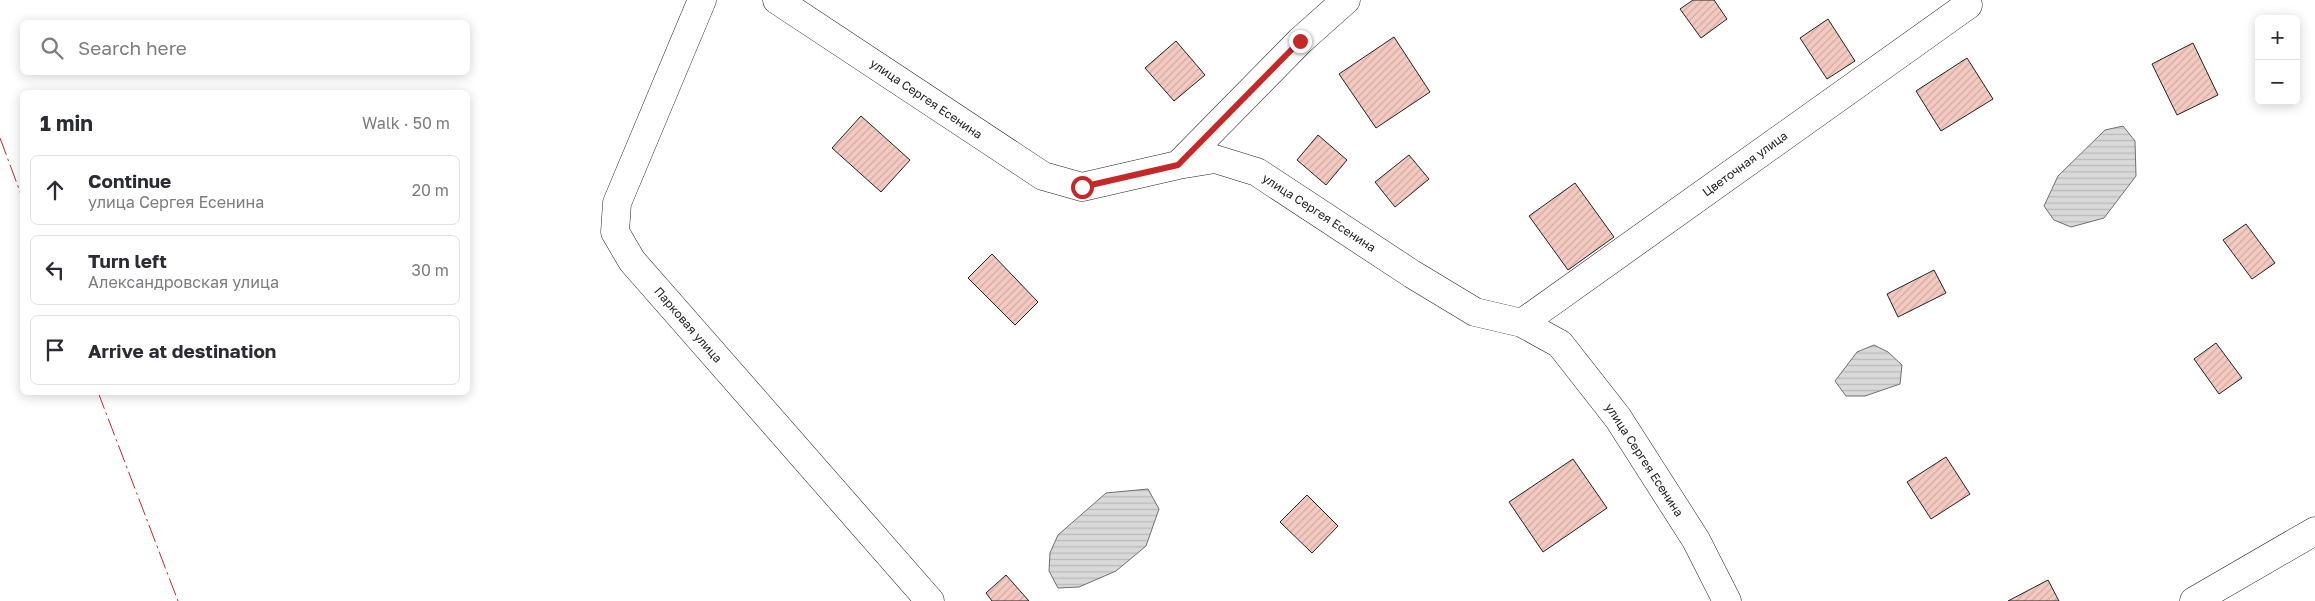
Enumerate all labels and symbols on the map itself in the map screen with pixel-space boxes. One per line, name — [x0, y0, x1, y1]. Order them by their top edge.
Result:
route end — [1289, 30, 1312, 53]
street label: улица Сергея Есенина — [867, 55, 985, 142]
street label: Цветочная улица — [1699, 128, 1790, 200]
street label: улица Сергея Есенина — [1260, 170, 1379, 255]
route start — [1071, 176, 1094, 199]
street label: Парковая улица — [651, 284, 725, 366]
street label: улица Сергея Есенина — [1602, 400, 1687, 519]

